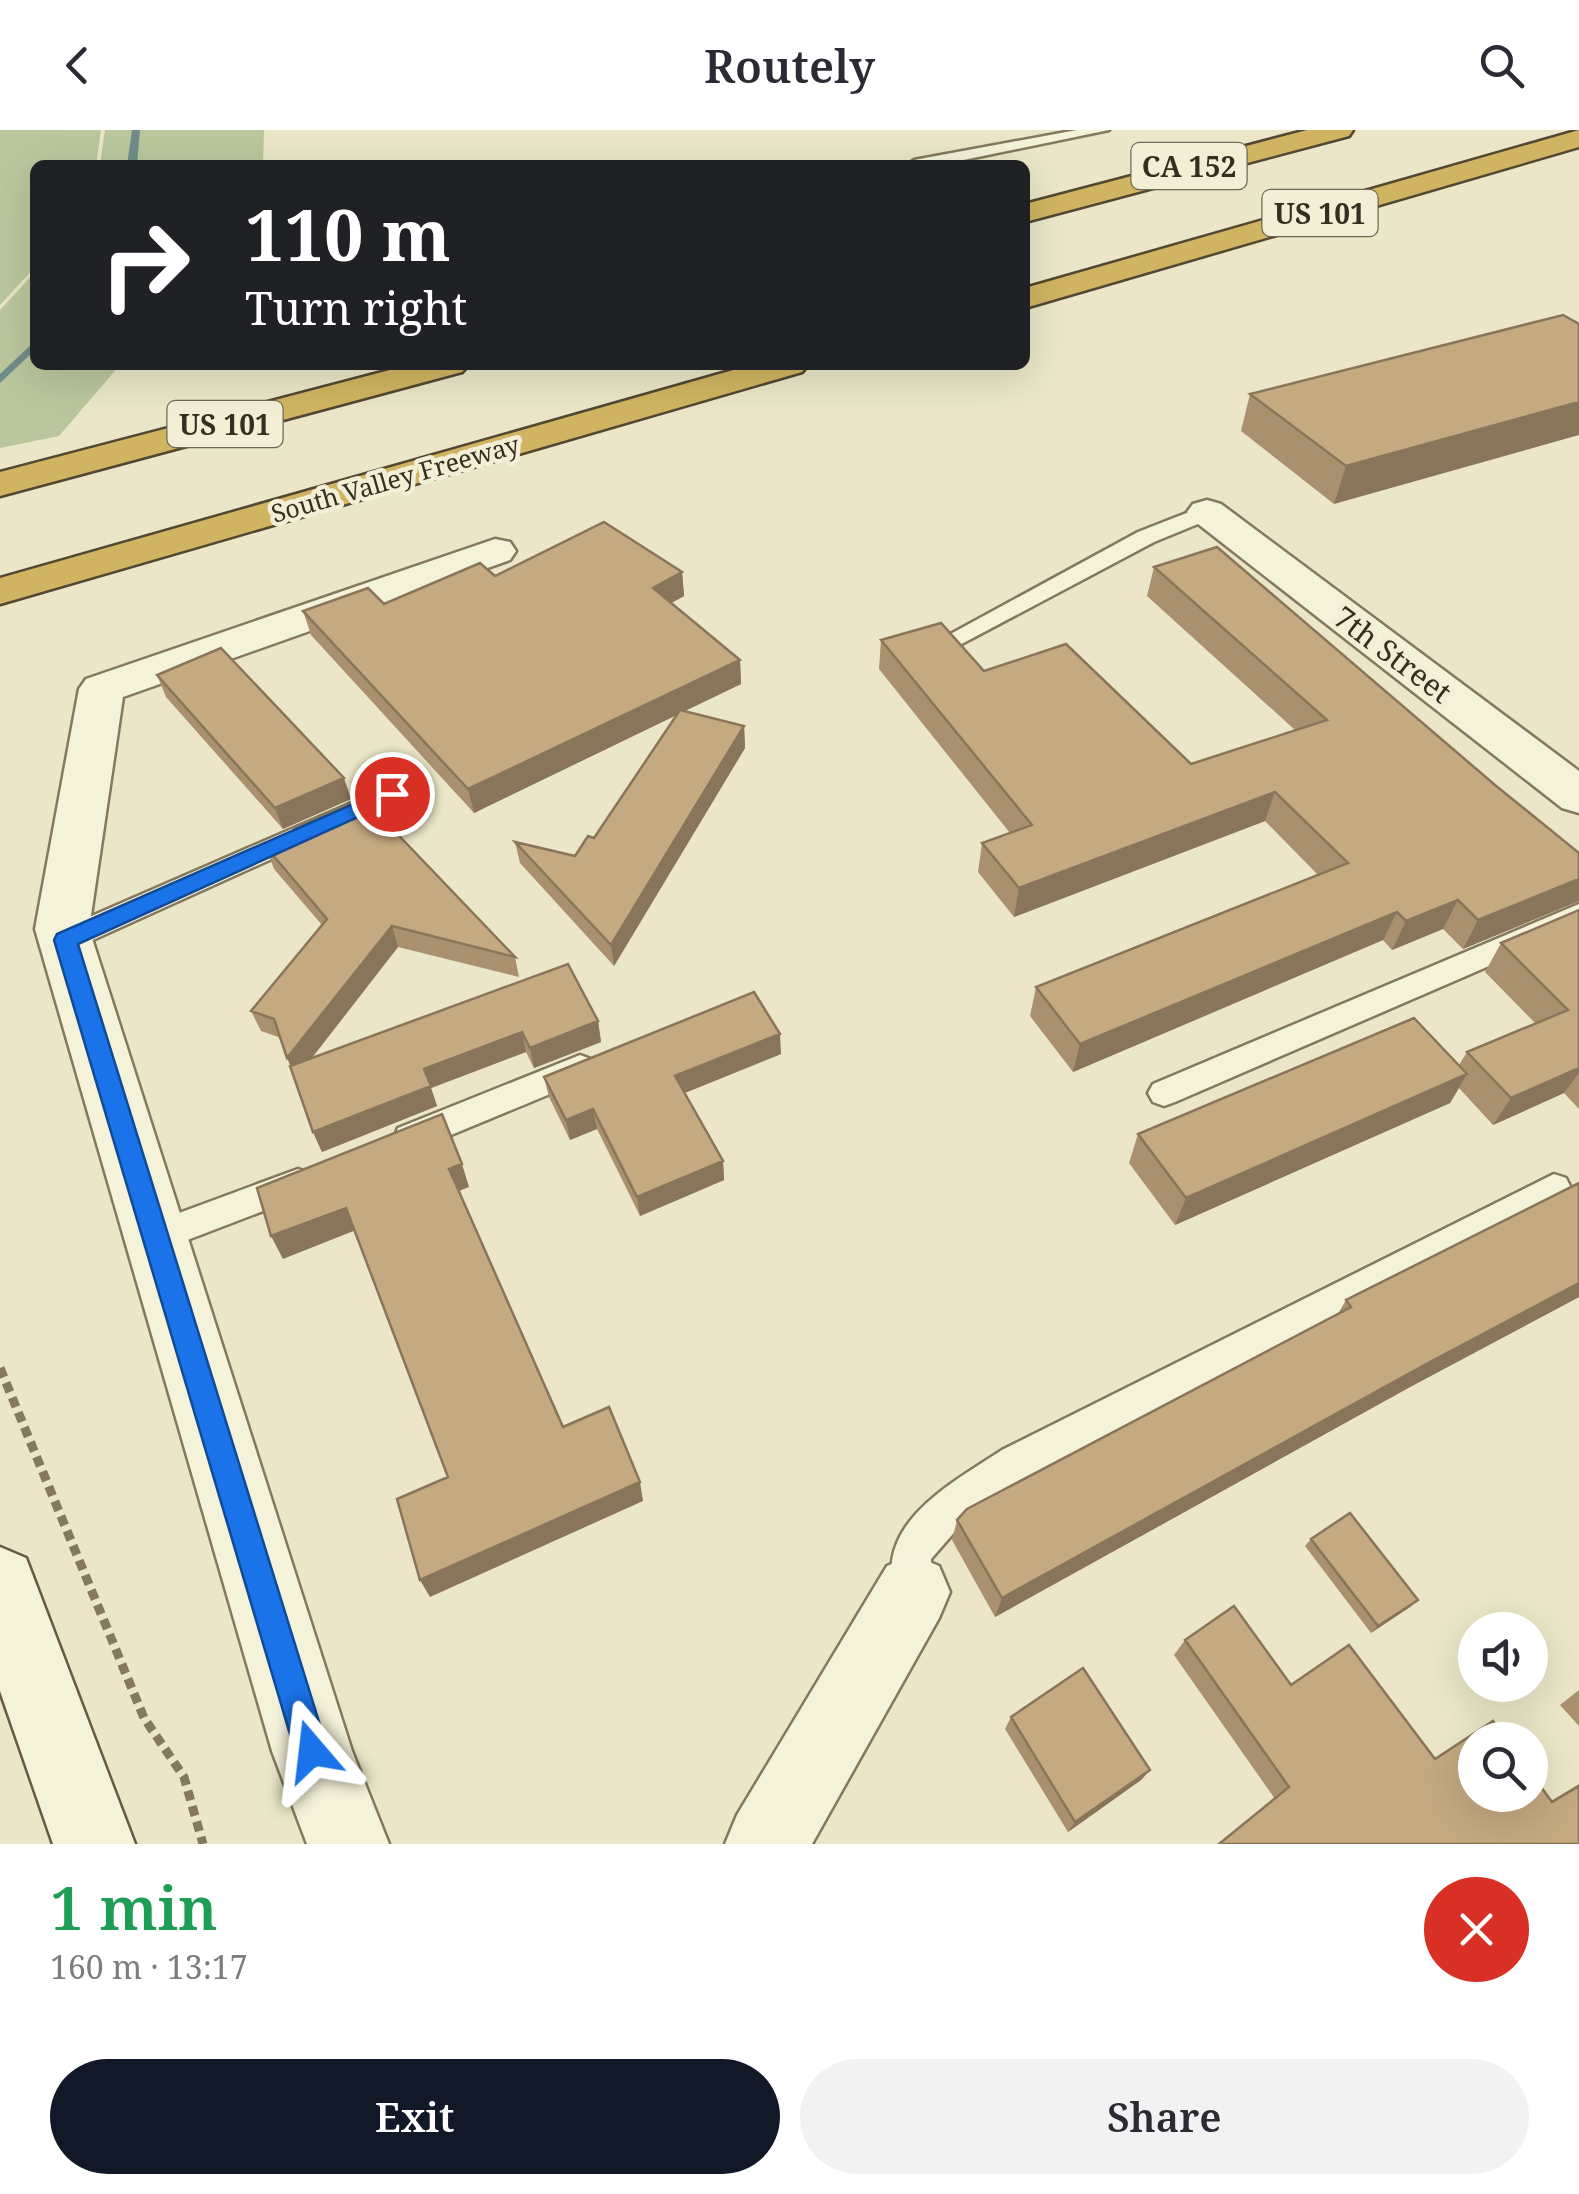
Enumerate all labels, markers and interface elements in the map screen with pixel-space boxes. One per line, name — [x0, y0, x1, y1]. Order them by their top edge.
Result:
text: Routely — [704, 35, 875, 96]
icon: back — [50, 38, 105, 93]
icon: search — [1474, 38, 1529, 93]
road number: CA 152 — [1132, 143, 1246, 189]
text: 110 m — [245, 186, 451, 282]
road number: US 101 — [1262, 190, 1378, 236]
icon: right — [80, 200, 210, 330]
text: Turn right — [245, 277, 467, 338]
road number: US 101 — [168, 401, 282, 447]
street label: South Valley Freeway — [267, 426, 524, 530]
street label: 7th Street — [1326, 596, 1460, 712]
pin — [350, 752, 435, 837]
icon: arrive — [365, 767, 420, 822]
map controls — [1458, 1612, 1548, 1812]
button: sound — [1458, 1612, 1548, 1702]
position arrow — [260, 1699, 364, 1803]
button: search — [1458, 1722, 1548, 1812]
text: 1 min — [50, 1866, 218, 1948]
button: close — [1424, 1877, 1529, 1982]
text: 160 m · 13:17 — [50, 1945, 248, 1988]
button: Exit — [50, 2059, 780, 2174]
button: Share — [800, 2059, 1529, 2174]

